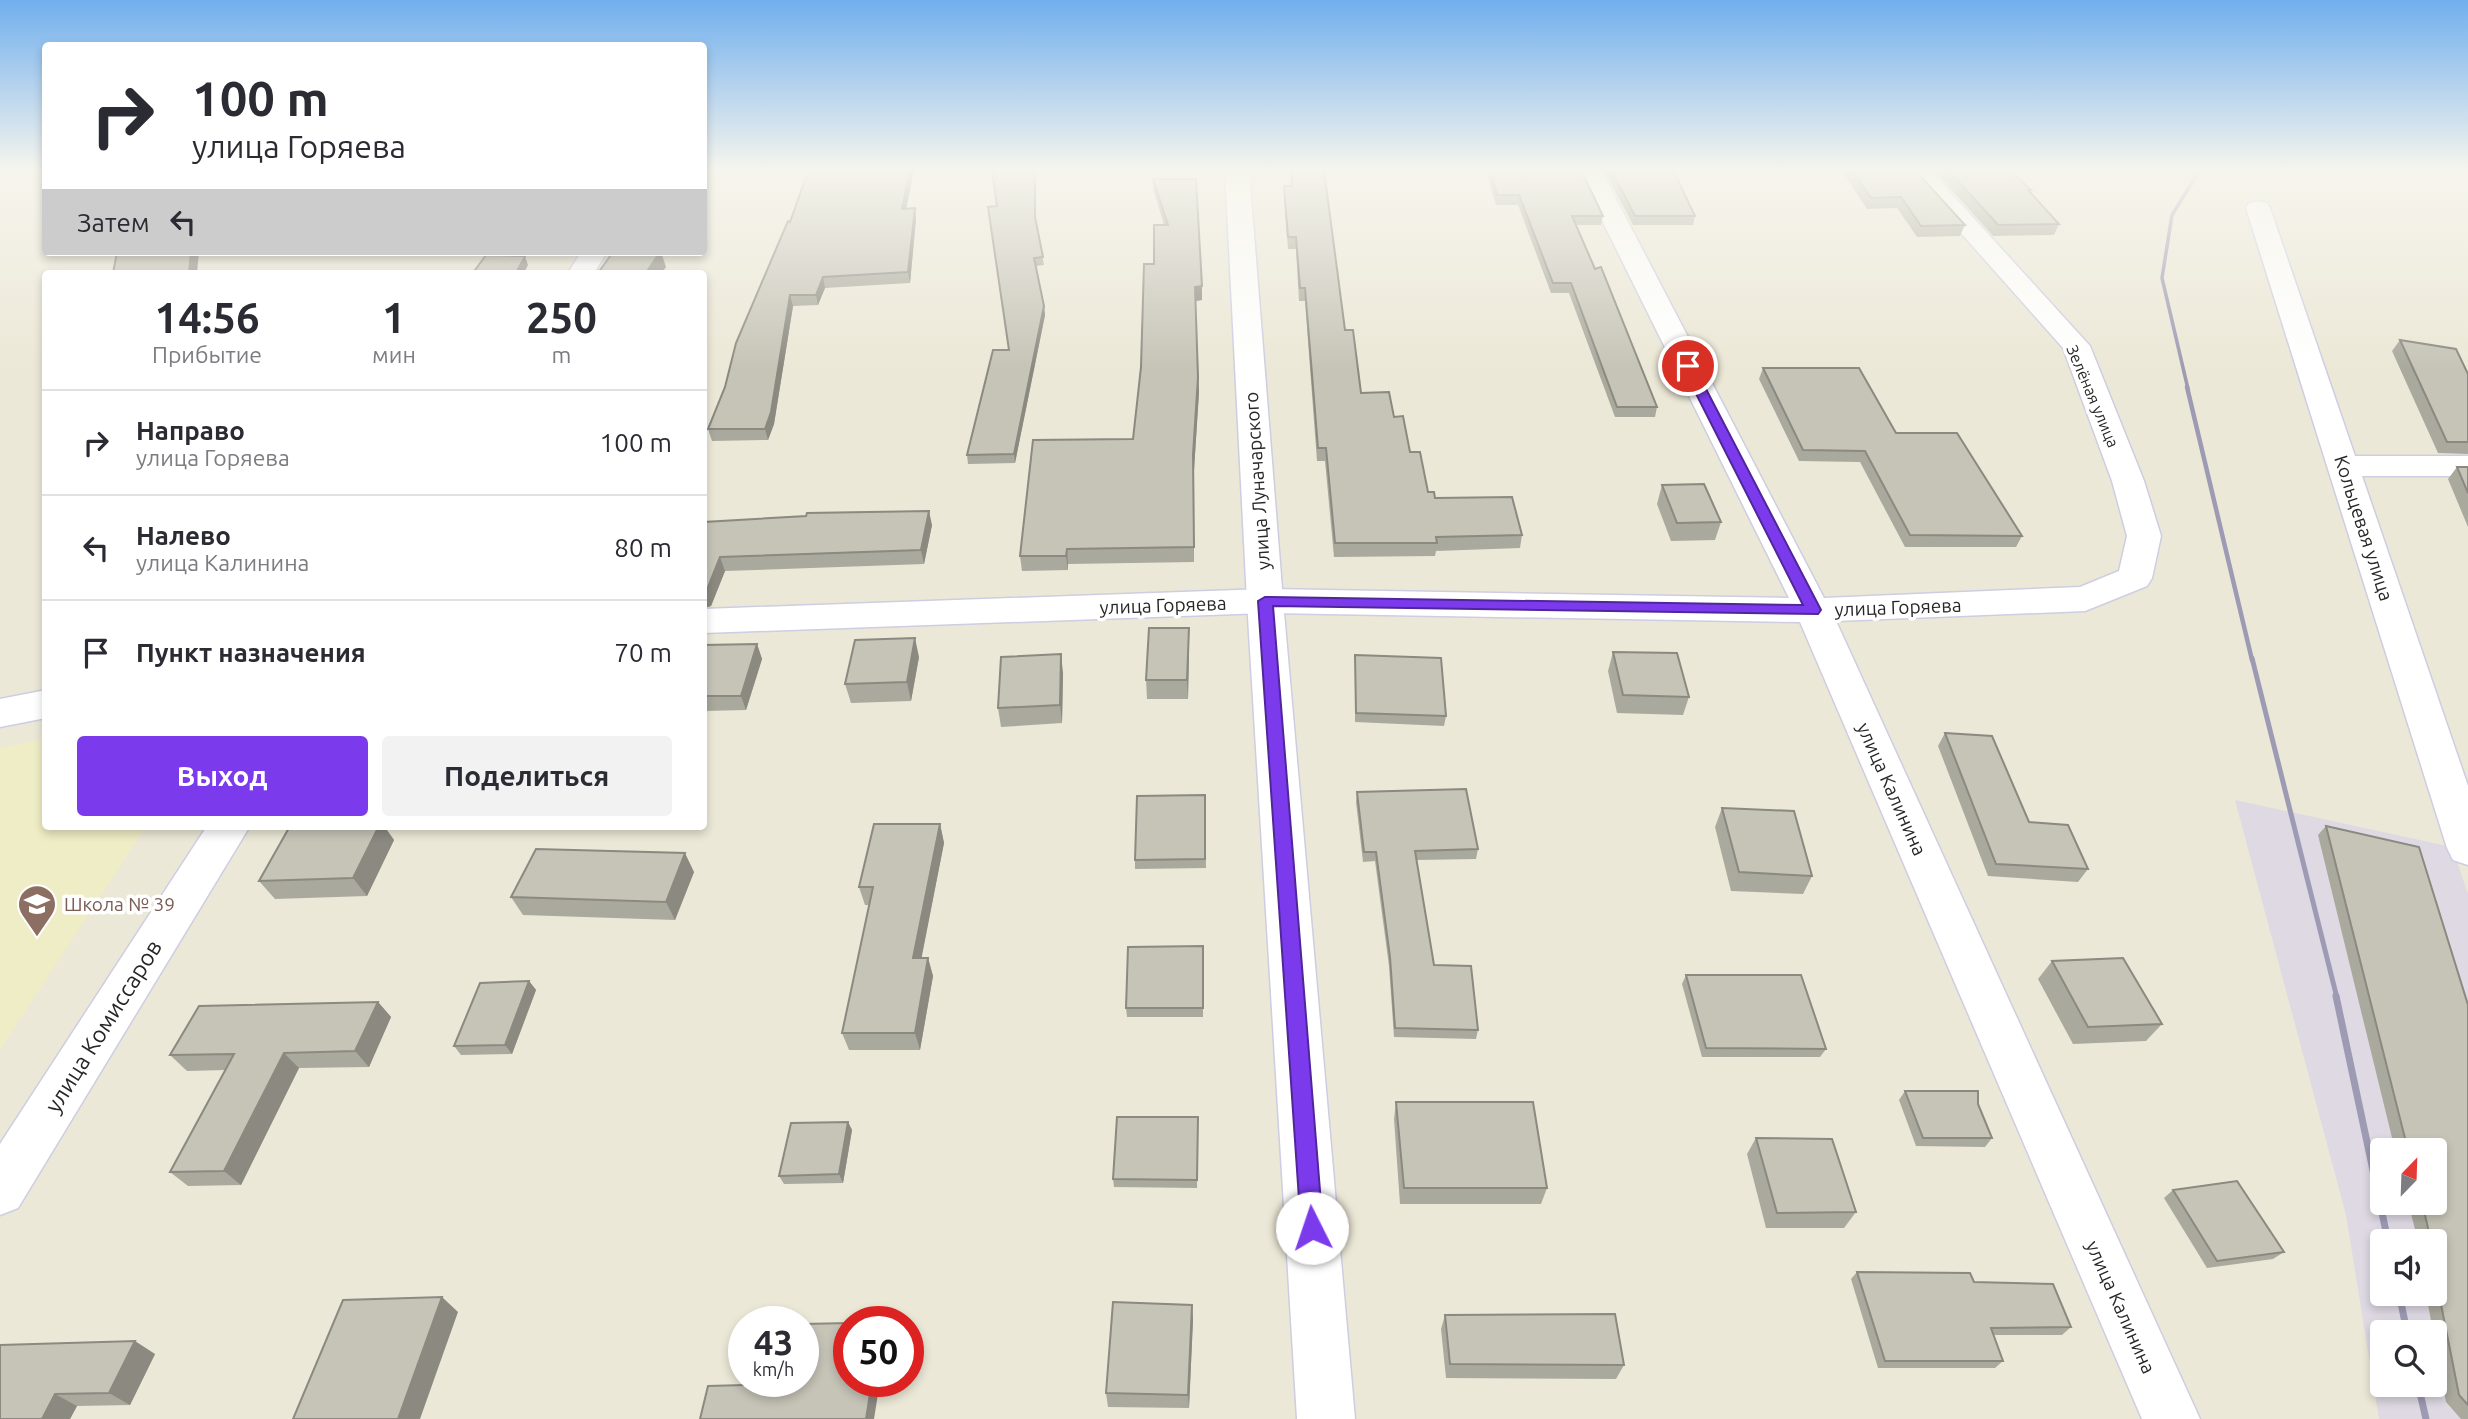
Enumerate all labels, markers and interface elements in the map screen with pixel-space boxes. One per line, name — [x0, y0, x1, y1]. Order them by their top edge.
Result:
icon: right — [77, 70, 168, 161]
text: 100 m — [192, 70, 329, 125]
text: улица Горяева — [192, 128, 406, 164]
icon: left — [164, 203, 202, 241]
text: Затем — [77, 208, 150, 237]
text: 14:56 — [154, 294, 260, 341]
text: 1 — [382, 294, 406, 341]
text: 250 — [526, 294, 597, 341]
pin — [1658, 336, 1718, 396]
text: Прибытие — [152, 342, 262, 367]
text: мин — [372, 342, 416, 367]
text: m — [551, 342, 571, 367]
street label: Зелёная улица — [2063, 342, 2123, 450]
icon: arrive — [1669, 347, 1707, 385]
street label: улица Луначарского — [1240, 391, 1274, 571]
text: Направо — [136, 416, 245, 445]
icon: right — [77, 424, 115, 462]
text: 100 m — [600, 428, 672, 457]
text: улица Горяева — [136, 445, 290, 470]
street label: Кольцевая улица — [2330, 452, 2398, 604]
text: Налево — [136, 521, 231, 550]
icon: left — [77, 529, 115, 567]
text: 80 m — [614, 533, 672, 562]
text: улица Калинина — [136, 550, 309, 575]
street label: улица Горяева — [1099, 592, 1227, 618]
street label: улица Горяева — [1834, 594, 1962, 620]
icon: arrive — [77, 634, 115, 672]
text: Пункт назначения — [136, 638, 366, 667]
text: 70 m — [614, 638, 672, 667]
street label: улица Калинина — [1853, 719, 1931, 859]
button: Выход — [77, 736, 368, 816]
button: Поделиться — [382, 736, 672, 816]
school or university icon: Школа № 39 — [16, 883, 58, 938]
place label: Школа № 39 — [64, 893, 175, 915]
street label: улица Комиссаров — [40, 935, 166, 1117]
north arrow — [2370, 1138, 2446, 1214]
map controls — [2370, 1138, 2447, 1397]
position arrow — [1275, 1191, 1349, 1265]
button: sound — [2370, 1229, 2447, 1306]
street label: улица Калинина — [2082, 1237, 2160, 1377]
speed limit sign: 50 — [833, 1306, 924, 1397]
button: search — [2370, 1320, 2447, 1397]
text: 43 — [754, 1322, 793, 1362]
text: km/h — [753, 1359, 794, 1379]

